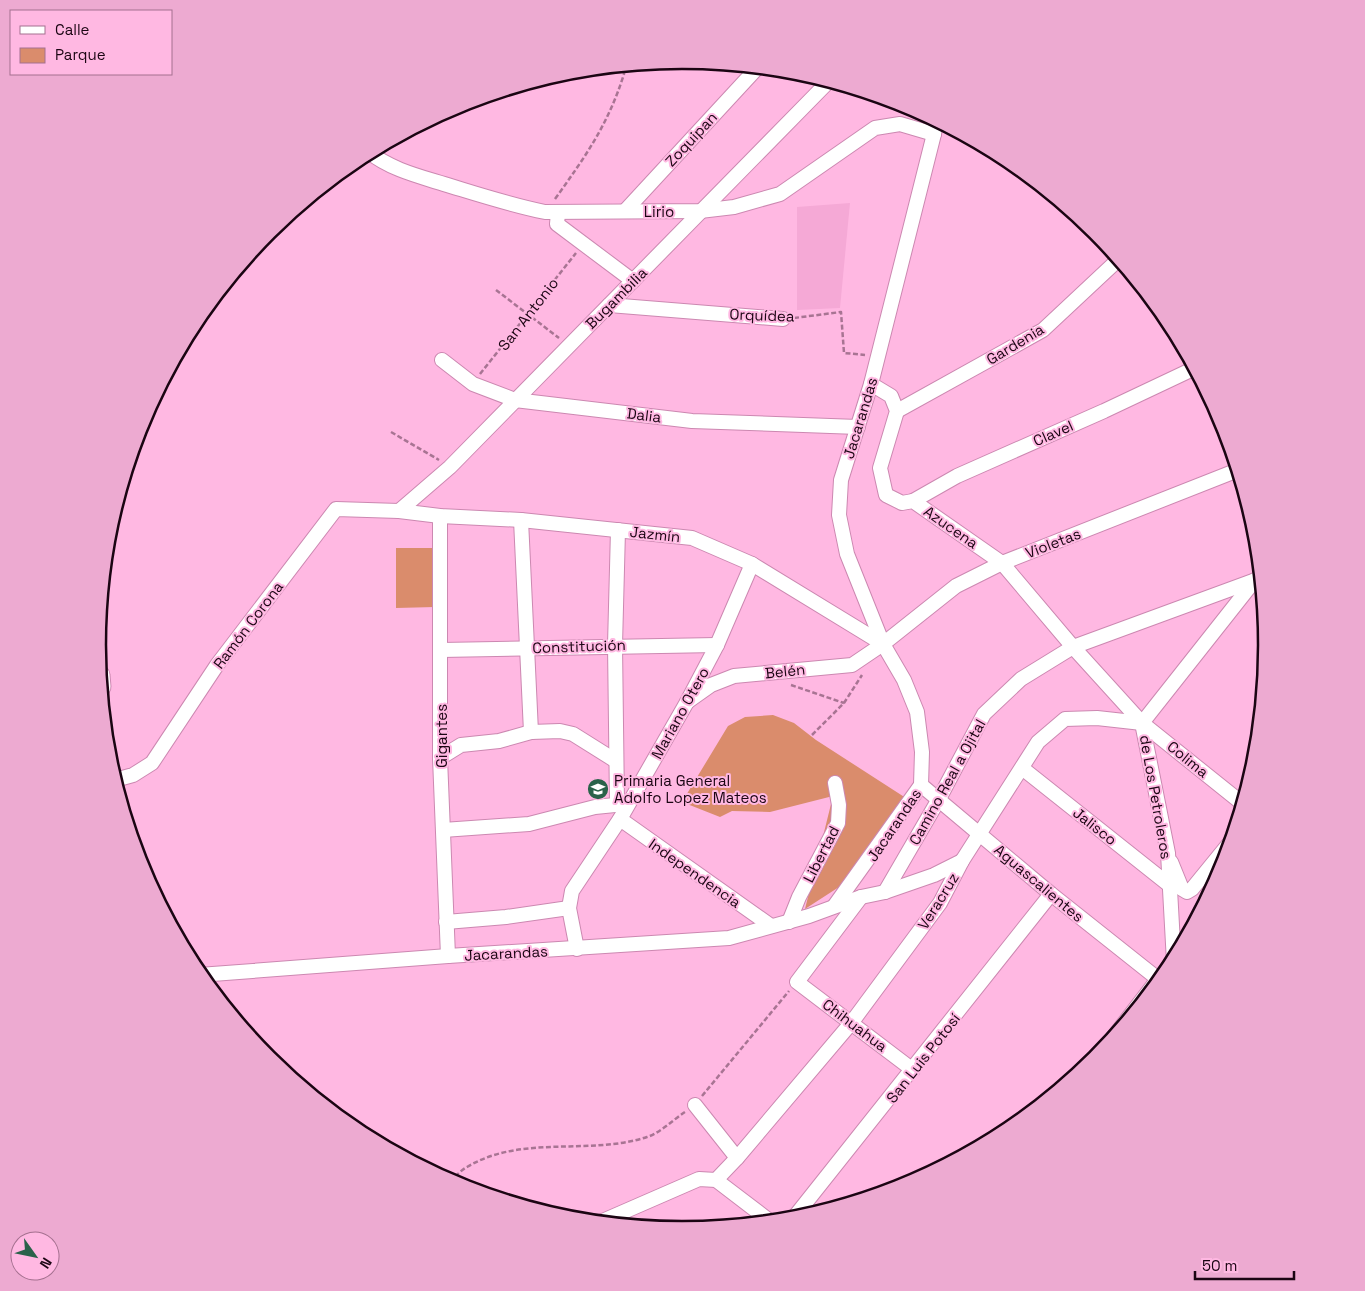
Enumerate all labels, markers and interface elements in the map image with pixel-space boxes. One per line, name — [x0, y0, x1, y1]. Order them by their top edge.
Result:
legend — [10, 10, 172, 75]
text: Calle — [55, 20, 90, 39]
text: Parque — [55, 45, 106, 64]
street label: Zoquipan — [661, 108, 721, 170]
street label: Lirio — [644, 202, 674, 221]
street label: Bugambilia — [581, 263, 651, 333]
street label: San Antonio — [494, 274, 562, 354]
street label: Orquídea — [729, 304, 795, 326]
street label: Gardenia — [983, 319, 1048, 369]
street label: Jacarandas — [839, 375, 881, 461]
street label: Dalia — [626, 403, 663, 427]
street label: Clavel — [1030, 416, 1076, 450]
street label: Azucena — [920, 501, 982, 553]
street label: Jazmín — [629, 522, 681, 546]
street label: Violetas — [1023, 524, 1083, 562]
street label: Ramón Corona — [209, 577, 287, 673]
street label: Constitución — [532, 635, 626, 657]
street label: Belén — [764, 659, 806, 683]
street label: Mariano Otero — [647, 664, 713, 762]
street label: Gigantes — [432, 704, 451, 768]
street label: Camino Real a Ojital — [905, 716, 989, 848]
street label: de Los Petroleros — [1136, 734, 1176, 861]
street label: Colima — [1163, 737, 1213, 782]
place label: Primaria General Adolfo Lopez Mateos — [614, 771, 767, 807]
school or university icon: Primaria General Adolfo Lopez Mateos — [586, 777, 610, 801]
street label: Jacarandas — [863, 785, 925, 865]
street label: Jalisco — [1069, 803, 1121, 849]
street label: Libertad — [799, 823, 843, 885]
street label: Independencia — [645, 834, 745, 912]
street label: Aguascalientes — [990, 840, 1088, 926]
street label: Veracruz — [913, 869, 963, 933]
street label: Jacarandas — [464, 941, 548, 965]
street label: Chihuahua — [819, 994, 891, 1056]
street label: San Luis Potosí — [882, 1009, 964, 1107]
north arrow — [10, 1231, 60, 1281]
scale bar — [1195, 1248, 1294, 1280]
text: N — [36, 1254, 56, 1272]
text: 50 m — [1202, 1256, 1237, 1275]

